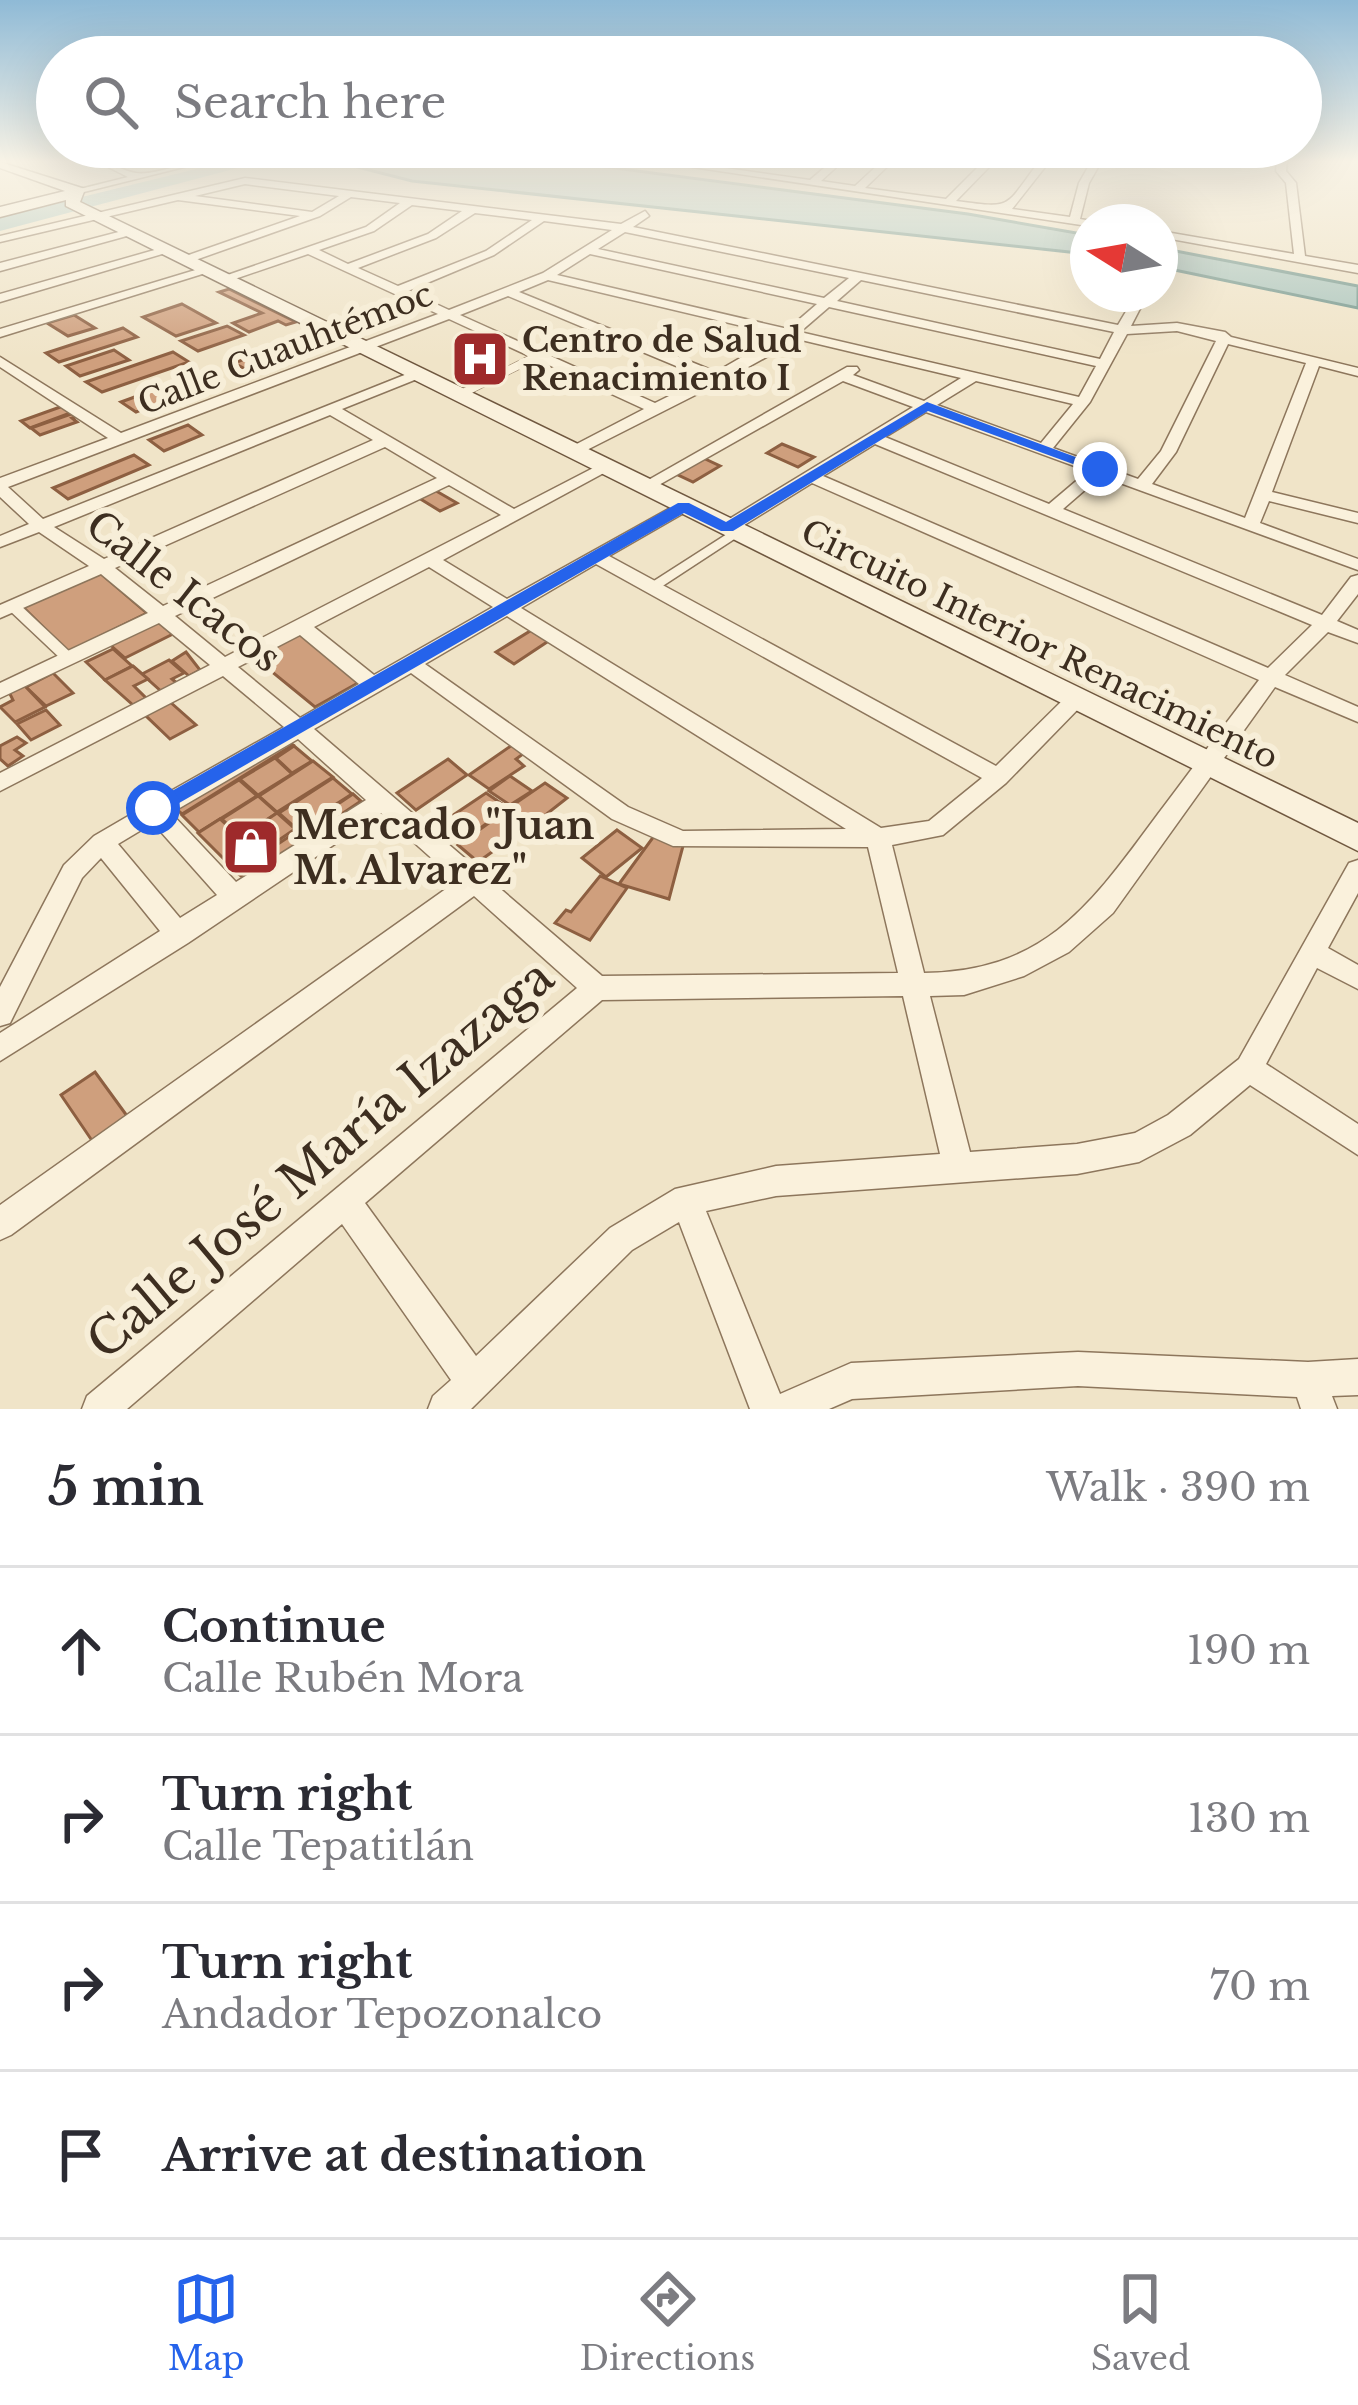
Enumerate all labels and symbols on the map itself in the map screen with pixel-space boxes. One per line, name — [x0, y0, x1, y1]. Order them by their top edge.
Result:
north arrow — [1070, 204, 1178, 312]
street label: Calle Cuauhtémoc — [132, 273, 438, 424]
place label: Centro de Salud Renacimiento I — [522, 320, 802, 399]
hospital icon: Centro de Salud Renacimiento I — [449, 328, 511, 390]
route end — [1073, 442, 1127, 496]
street label: Calle Icacos — [77, 500, 291, 683]
street label: Circuito Interior Renacimiento — [795, 511, 1285, 778]
route start — [126, 781, 180, 835]
place label: Mercado "Juan M. Alvarez" — [293, 801, 594, 895]
shop icon: Mercado "Juan M. Alvarez" — [220, 816, 282, 878]
street label: Calle José María Izazaga — [75, 946, 565, 1371]

